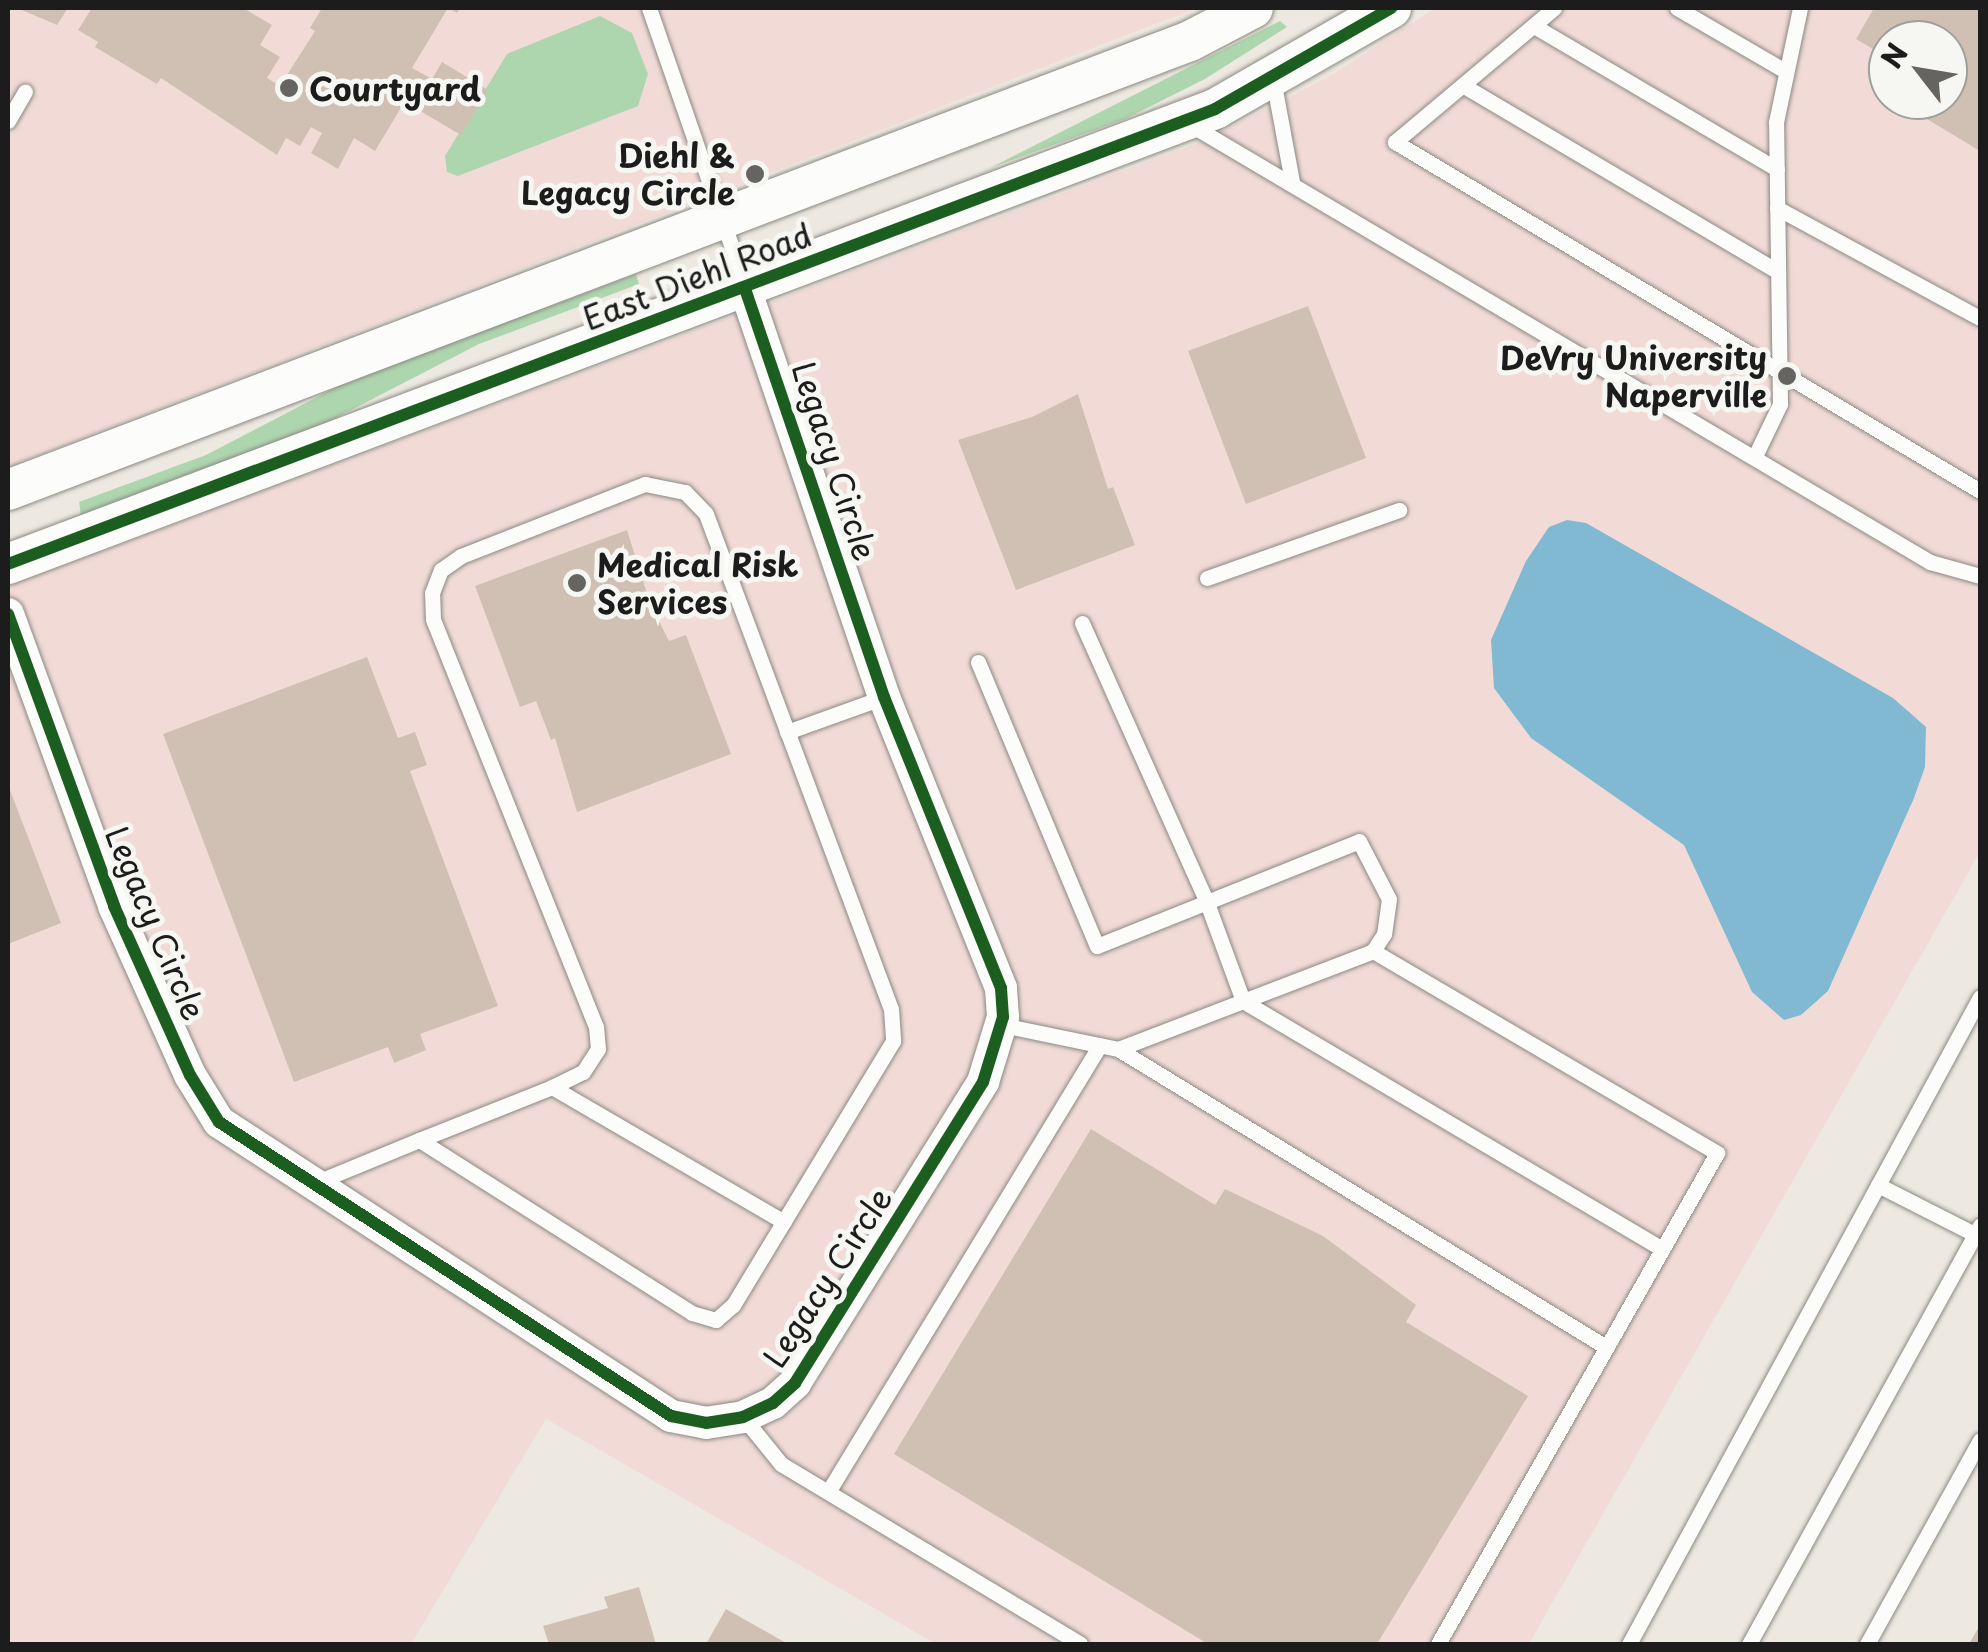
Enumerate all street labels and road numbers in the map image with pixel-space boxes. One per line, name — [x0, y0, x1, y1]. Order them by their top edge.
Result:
street label: East Diehl Road — [577, 215, 817, 337]
street label: Legacy Circle — [785, 356, 885, 566]
street label: Legacy Circle — [98, 820, 214, 1026]
street label: Legacy Circle — [754, 1179, 900, 1375]

